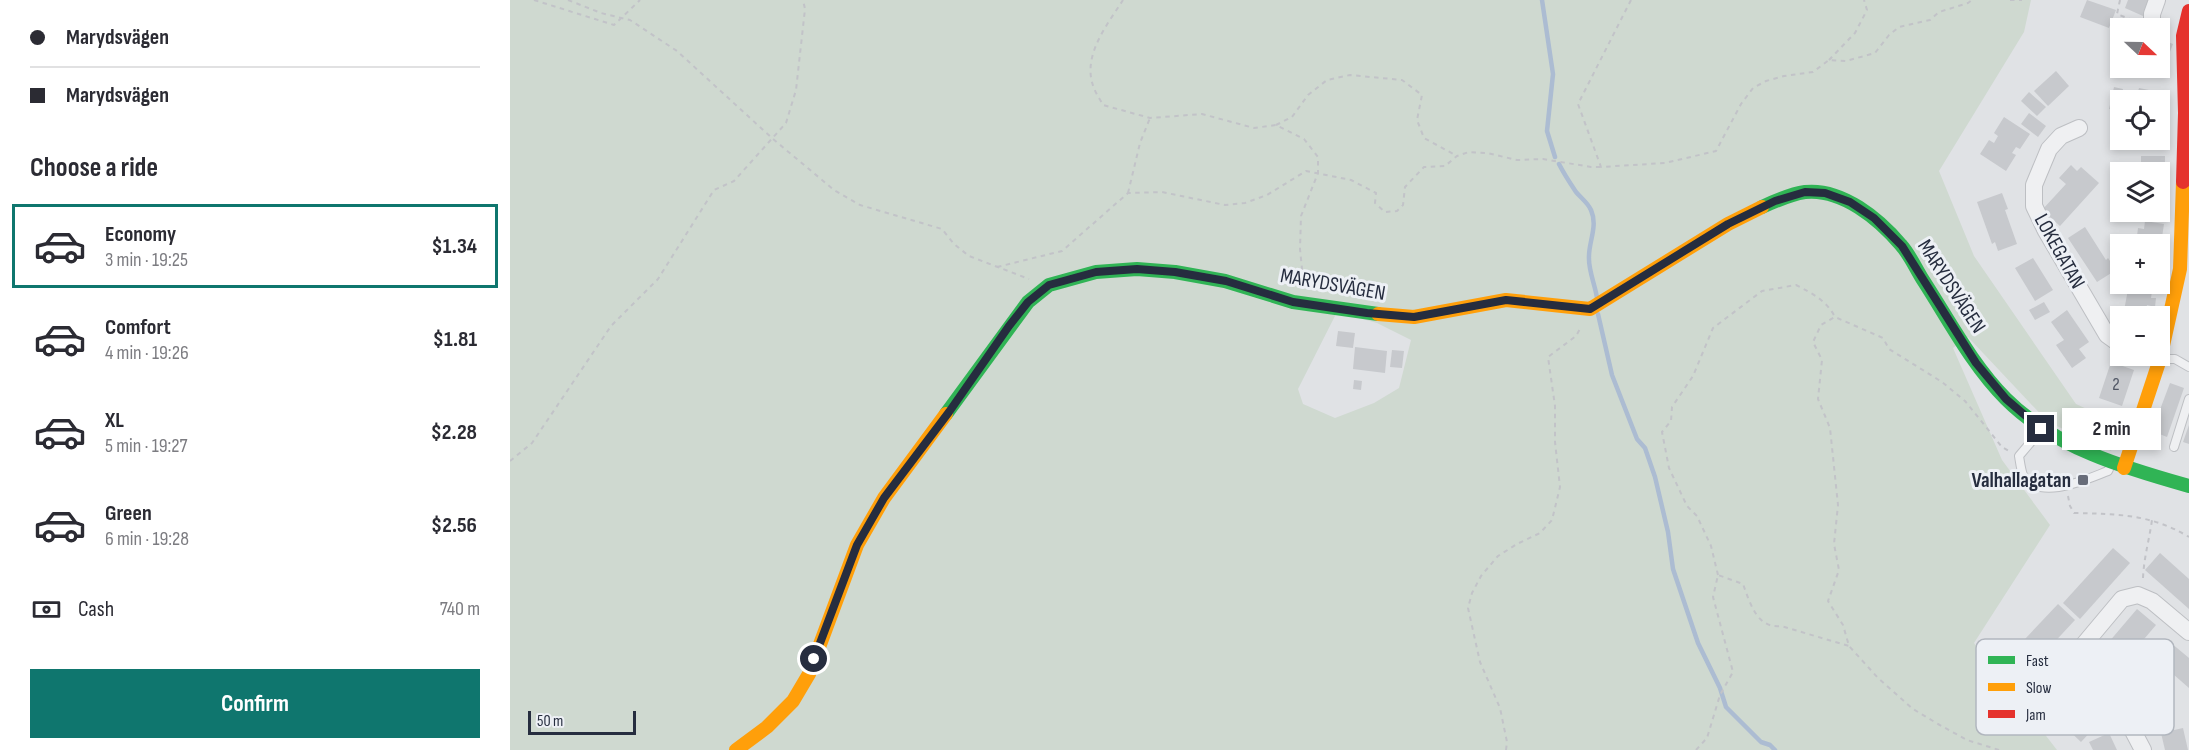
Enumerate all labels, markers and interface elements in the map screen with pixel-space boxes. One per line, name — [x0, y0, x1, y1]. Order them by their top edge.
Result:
north arrow — [2110, 18, 2170, 78]
map controls — [2110, 18, 2170, 366]
text: Marydsvägen — [66, 24, 169, 51]
text: Marydsvägen — [66, 82, 169, 109]
button: locate — [2110, 90, 2170, 150]
text: Choose a ride — [30, 152, 158, 184]
button: layers — [2110, 162, 2170, 222]
street label: LOKEGATAN — [2029, 210, 2090, 293]
icon: car — [33, 219, 87, 273]
text: Economy — [105, 221, 176, 248]
text: $1.34 — [431, 233, 477, 260]
button: + — [2110, 234, 2170, 294]
street label: MARYDSVÄGEN — [1912, 235, 1991, 338]
text: 3 min · 19:25 — [105, 248, 188, 272]
street label: MARYDSVÄGEN — [1278, 263, 1387, 306]
button: − — [2110, 306, 2170, 366]
icon: car — [33, 312, 87, 366]
text: Comfort — [105, 314, 171, 341]
text: $1.81 — [433, 326, 477, 353]
text: 4 min · 19:26 — [105, 341, 189, 365]
house number: 2 — [2112, 374, 2120, 395]
icon: car — [33, 405, 87, 459]
text: XL — [105, 407, 124, 434]
callout: 2 min — [2062, 408, 2161, 450]
route end — [2027, 415, 2054, 442]
text: 2 min — [2092, 417, 2131, 441]
text: $2.28 — [431, 419, 477, 446]
text: 5 min · 19:27 — [105, 434, 188, 458]
place label: Valhallagatan — [1972, 468, 2071, 493]
marker: Valhallagatan — [2076, 473, 2090, 487]
icon: car — [33, 498, 87, 552]
text: Green — [105, 500, 152, 527]
text: $2.56 — [431, 512, 477, 539]
text: 6 min · 19:28 — [105, 527, 189, 551]
icon: cash — [30, 593, 63, 626]
text: Cash — [78, 596, 114, 623]
text: 740 m — [440, 597, 480, 621]
legend — [1976, 639, 2174, 735]
route start — [800, 645, 827, 672]
text: Fast — [2026, 652, 2049, 671]
button: Confirm — [30, 669, 480, 738]
text: Slow — [2026, 679, 2051, 698]
text: Jam — [2025, 706, 2046, 725]
scale bar — [528, 708, 636, 736]
text: 50 m — [537, 712, 563, 731]

